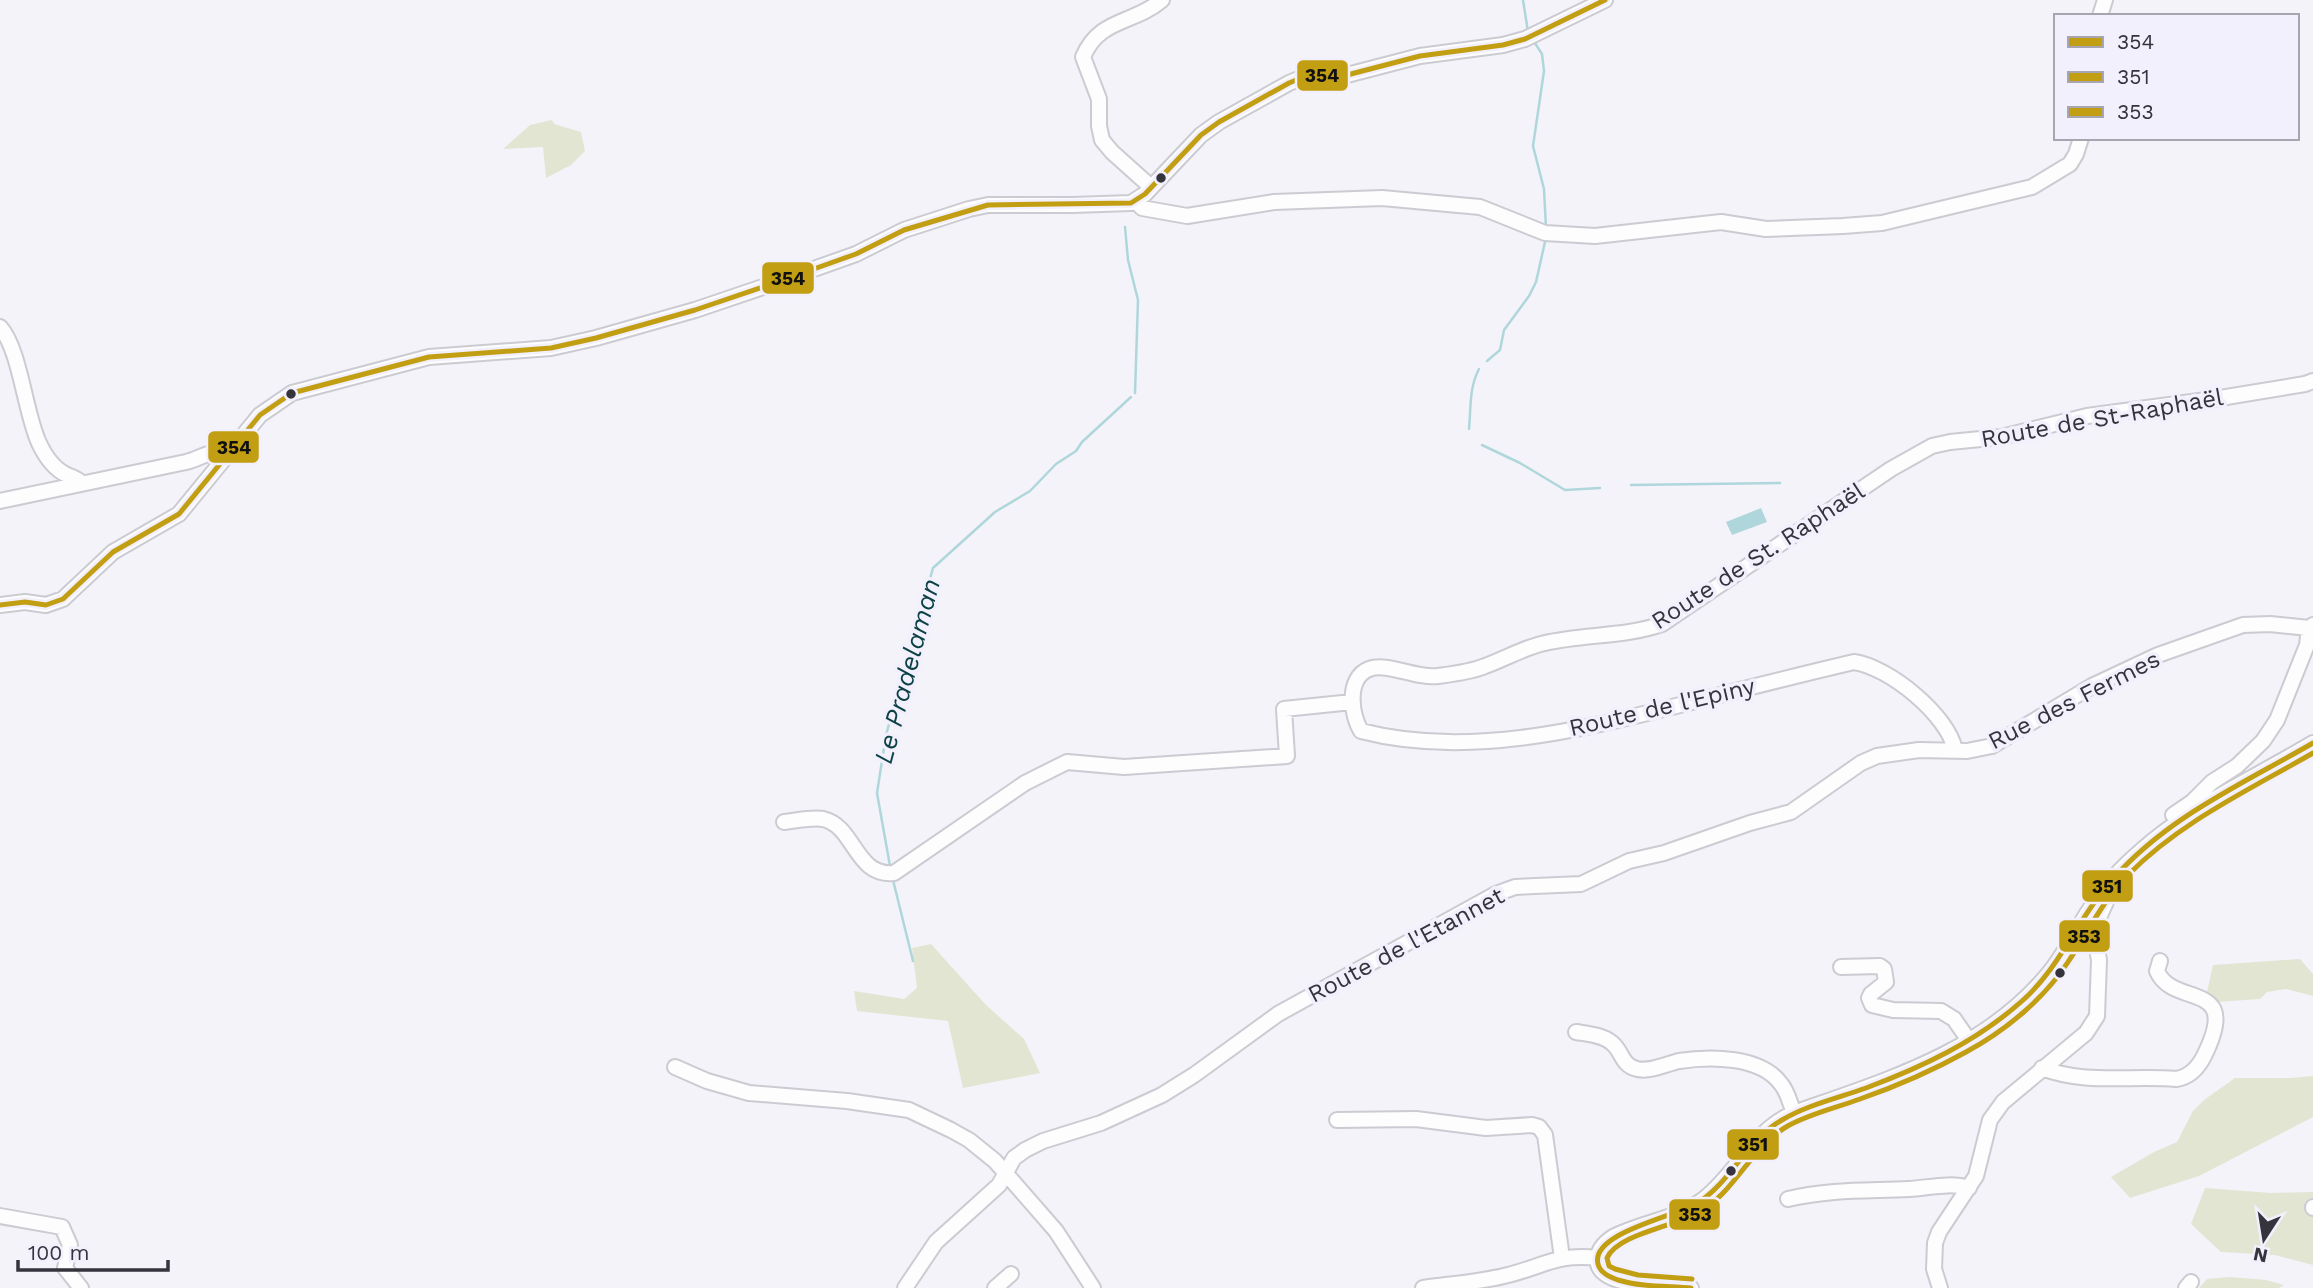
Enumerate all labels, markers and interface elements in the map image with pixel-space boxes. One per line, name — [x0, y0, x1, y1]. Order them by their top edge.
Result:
legend — [2054, 14, 2299, 140]
text: 354 — [2117, 29, 2154, 54]
line badge: 354 — [1296, 59, 1349, 92]
text: 354 — [1305, 64, 1339, 87]
text: 351 — [2117, 64, 2150, 89]
text: 353 — [2117, 99, 2154, 124]
unlabelled marker — [1154, 171, 1168, 185]
line badge: 354 — [761, 261, 815, 295]
text: 354 — [771, 267, 805, 290]
street label: Route de St-Raphaël — [1979, 383, 2226, 453]
unlabelled marker — [284, 387, 298, 401]
line badge: 354 — [207, 430, 260, 464]
text: 354 — [217, 436, 251, 459]
street label: Route de St. Raphaël — [1646, 476, 1870, 635]
water label: Le Pradelaman — [868, 575, 946, 767]
street label: Rue des Fermes — [1984, 645, 2164, 755]
street label: Route de l'Epiny — [1566, 672, 1758, 742]
line badge: 351 — [2081, 869, 2134, 903]
text: 351 — [2092, 875, 2122, 898]
street label: Route de l'Etannet — [1303, 881, 1509, 1009]
line badge: 353 — [2058, 919, 2111, 953]
text: 353 — [2067, 925, 2101, 948]
unlabelled marker — [2053, 966, 2067, 980]
line badge: 351 — [1726, 1128, 1780, 1161]
text: 351 — [1738, 1133, 1768, 1156]
unlabelled marker — [1724, 1164, 1738, 1178]
line badge: 353 — [1668, 1198, 1721, 1231]
text: 353 — [1678, 1203, 1712, 1226]
north arrow — [2229, 1204, 2299, 1274]
scale bar — [18, 1228, 168, 1272]
text: 100 m — [28, 1240, 90, 1265]
text: N — [2251, 1242, 2270, 1268]

